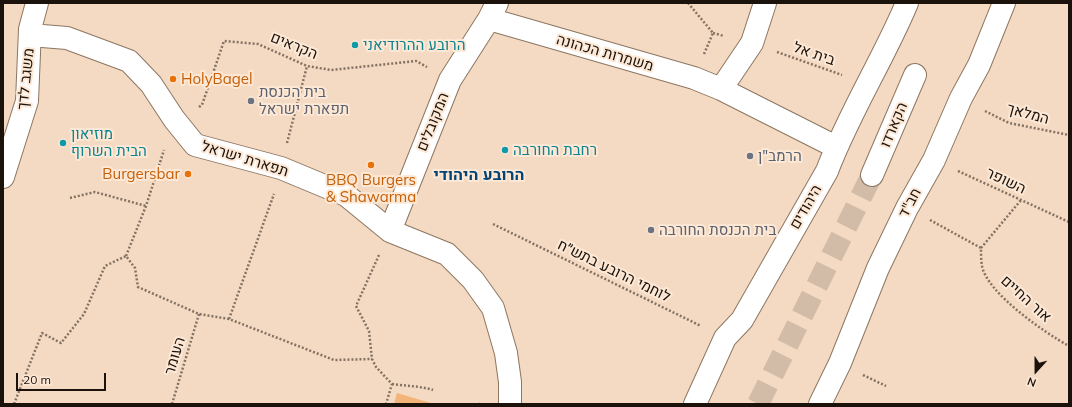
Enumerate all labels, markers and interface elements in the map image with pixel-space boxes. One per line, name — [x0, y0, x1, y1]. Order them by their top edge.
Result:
street label: הקראים — [268, 28, 320, 64]
street label: משמרות הכהונה — [554, 31, 656, 75]
place label: הרובע ההרודיאני — [363, 36, 465, 54]
street label: בית אל — [791, 38, 837, 70]
marker: הרובע ההרודיאני — [350, 40, 360, 50]
street label: משגב לדך — [14, 47, 38, 111]
place label: HolyBagel — [181, 70, 253, 88]
marker: HolyBagel — [168, 74, 178, 84]
place label: בית הכנסת תפארת ישראל — [259, 83, 349, 118]
street label: המקובלים — [413, 90, 453, 154]
marker: בית הכנסת תפארת ישראל — [246, 96, 256, 106]
street label: הקארדו — [876, 100, 912, 150]
street label: המלאך — [1005, 100, 1051, 128]
place label: מוזיאון הבית השרוף — [71, 125, 147, 160]
street label: תפארת ישראל — [199, 137, 291, 181]
marker: מוזיאון הבית השרוף — [58, 138, 68, 148]
place label: רחבת החורבה — [513, 141, 597, 159]
marker: רחבת החורבה — [500, 145, 510, 155]
place label: הרמב"ן — [758, 147, 802, 165]
marker: הרמב"ן — [745, 151, 755, 161]
marker: BBQ Burgers & Shawarma — [366, 160, 376, 170]
street label: השופר — [983, 164, 1029, 198]
place label: Burgersbar — [102, 165, 180, 183]
district label: הרובע היהודי — [434, 165, 524, 185]
marker: Burgersbar — [183, 169, 193, 179]
place label: BBQ Burgers & Shawarma — [326, 171, 416, 206]
street label: היהודים — [786, 182, 826, 232]
street label: חב"ד — [895, 185, 925, 221]
place label: בית הכנסת החורבה — [659, 221, 776, 239]
marker: בית הכנסת החורבה — [646, 225, 656, 235]
street label: לוחמי הרובע בתש״ח — [555, 236, 673, 306]
street label: אור החיים — [997, 272, 1055, 326]
street label: העומר — [161, 335, 189, 377]
north arrow — [1016, 351, 1056, 391]
scale bar — [18, 365, 108, 391]
text: 20 m — [23, 372, 51, 387]
text: N — [1025, 374, 1038, 390]

